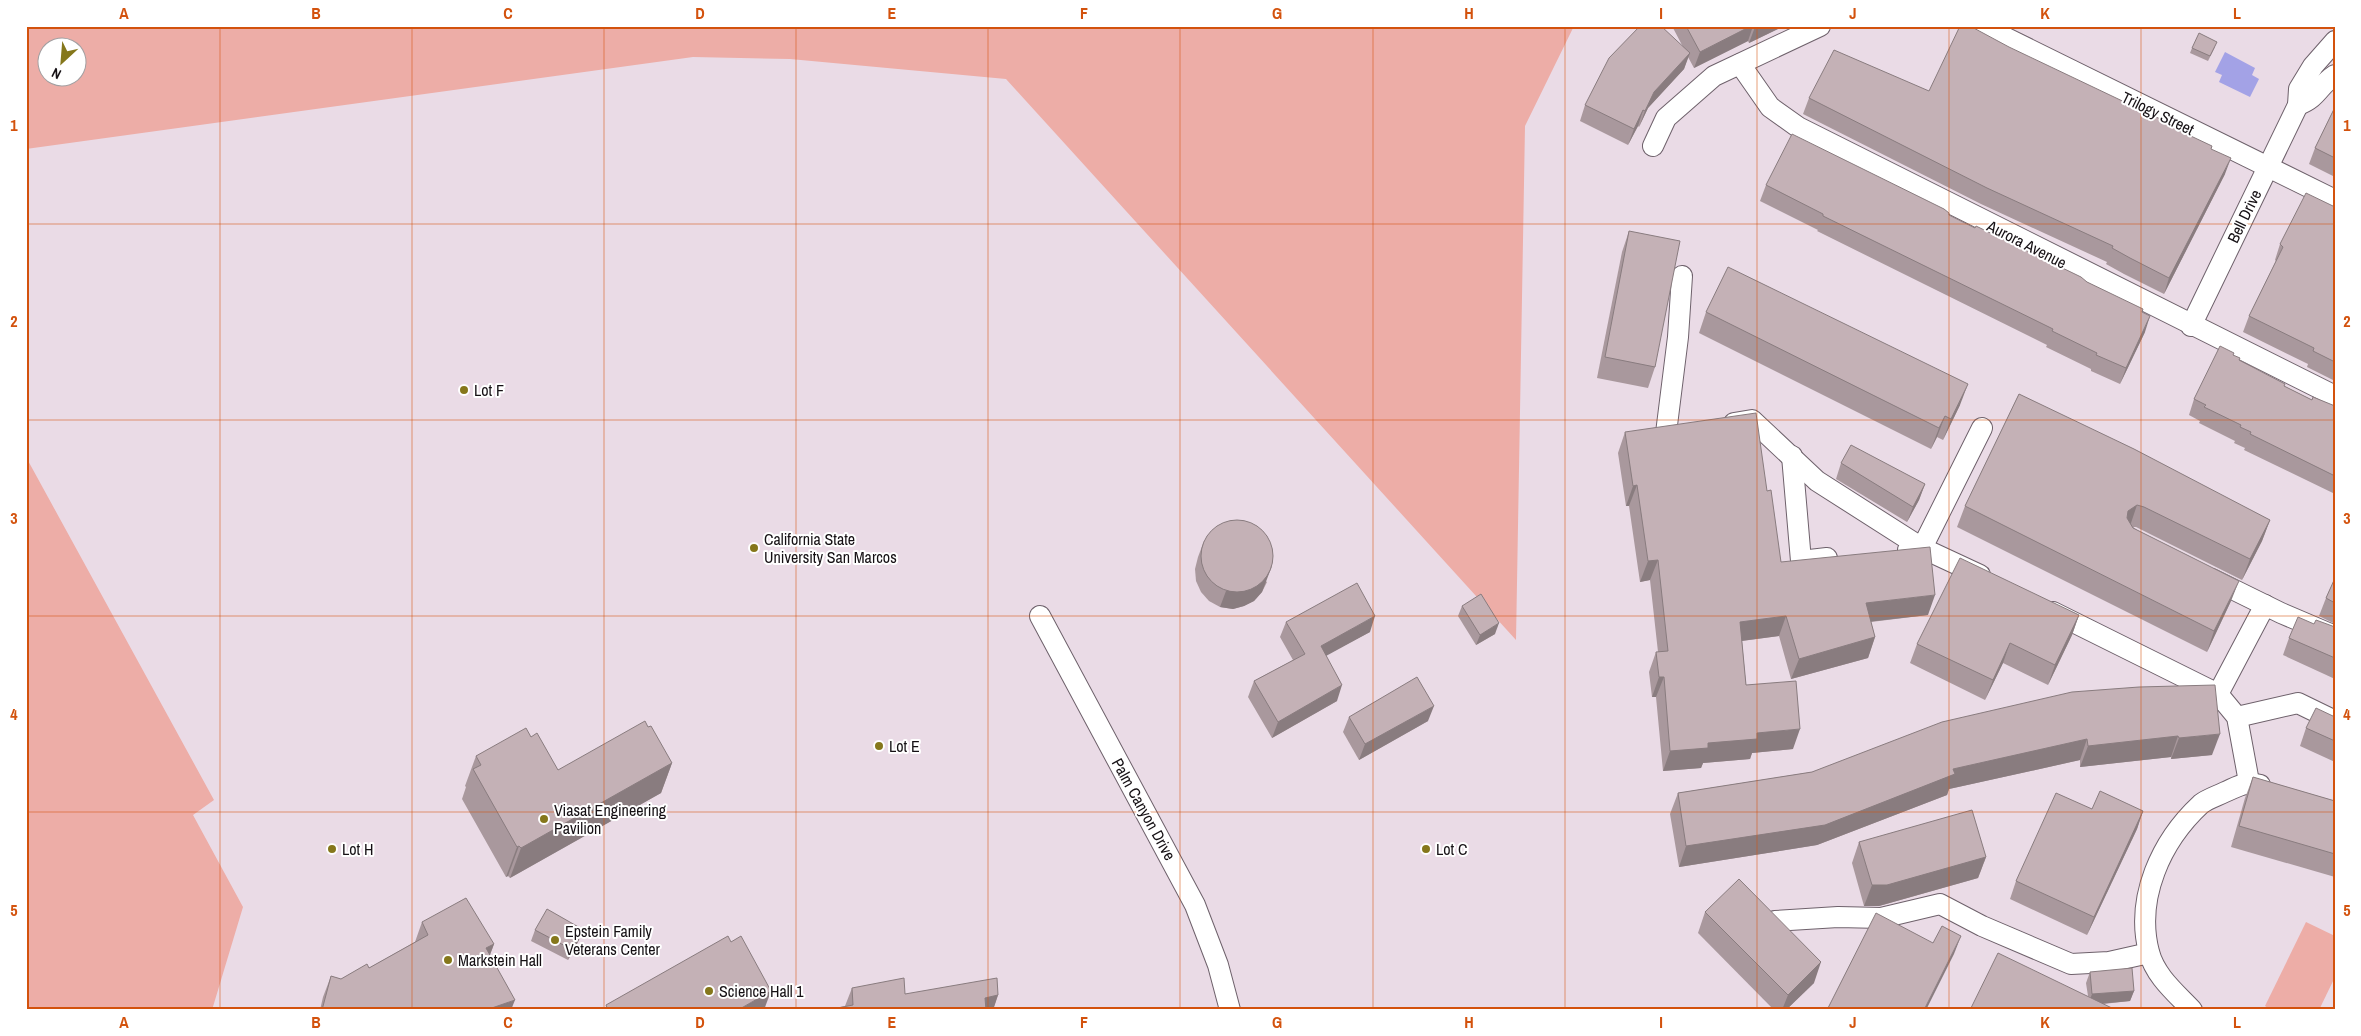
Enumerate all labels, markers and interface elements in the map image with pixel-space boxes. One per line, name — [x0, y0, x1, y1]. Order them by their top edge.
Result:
text: A — [119, 2, 129, 24]
text: B — [311, 2, 321, 24]
text: C — [503, 2, 513, 24]
text: D — [695, 2, 705, 24]
text: E — [888, 2, 897, 24]
text: F — [1080, 2, 1088, 24]
text: G — [1272, 2, 1282, 24]
text: H — [1464, 2, 1474, 24]
text: I — [1659, 2, 1663, 24]
text: J — [1849, 2, 1857, 24]
text: K — [2040, 2, 2050, 24]
text: L — [2233, 2, 2241, 24]
north arrow — [38, 38, 88, 88]
text: N — [49, 64, 64, 84]
street label: Trilogy Street — [2118, 86, 2198, 140]
text: 1 — [10, 114, 18, 136]
text: 1 — [2343, 114, 2351, 136]
street label: Bell Drive — [2222, 186, 2266, 246]
street label: Aurora Avenue — [1983, 214, 2071, 273]
text: 2 — [10, 310, 18, 332]
text: 2 — [2343, 310, 2351, 332]
place label: Lot F — [474, 379, 504, 401]
marker: Lot F — [458, 384, 470, 396]
text: 3 — [10, 507, 18, 529]
text: 3 — [2343, 507, 2351, 529]
place label: California State University San Marcos — [764, 528, 897, 568]
marker: California State University San Marcos — [748, 542, 760, 554]
text: 4 — [10, 703, 18, 725]
text: 4 — [2343, 703, 2351, 725]
place label: Lot E — [889, 735, 920, 757]
marker: Lot E — [873, 740, 885, 752]
street label: Palm Canyon Drive — [1107, 754, 1181, 864]
place label: Viasat Engineering Pavilion — [554, 799, 667, 839]
marker: Viasat Engineering Pavilion — [538, 813, 550, 825]
place label: Lot H — [342, 838, 373, 860]
place label: Lot C — [1436, 838, 1467, 860]
marker: Lot H — [326, 843, 338, 855]
marker: Lot C — [1420, 843, 1432, 855]
text: 5 — [10, 899, 18, 921]
text: 5 — [2343, 899, 2351, 921]
place label: Epstein Family Veterans Center — [565, 920, 660, 960]
marker: Epstein Family Veterans Center — [549, 934, 561, 946]
place label: Markstein Hall — [458, 949, 542, 971]
marker: Markstein Hall — [442, 954, 454, 966]
place label: Science Hall 1 — [719, 980, 804, 1002]
marker: Science Hall 1 — [703, 985, 715, 997]
text: A — [119, 1011, 129, 1033]
text: B — [311, 1011, 321, 1033]
text: C — [503, 1011, 513, 1033]
text: D — [695, 1011, 705, 1033]
text: E — [888, 1011, 897, 1033]
text: F — [1080, 1011, 1088, 1033]
text: G — [1272, 1011, 1282, 1033]
text: H — [1464, 1011, 1474, 1033]
text: I — [1659, 1011, 1663, 1033]
text: J — [1849, 1011, 1857, 1033]
text: K — [2040, 1011, 2050, 1033]
text: L — [2233, 1011, 2241, 1033]

